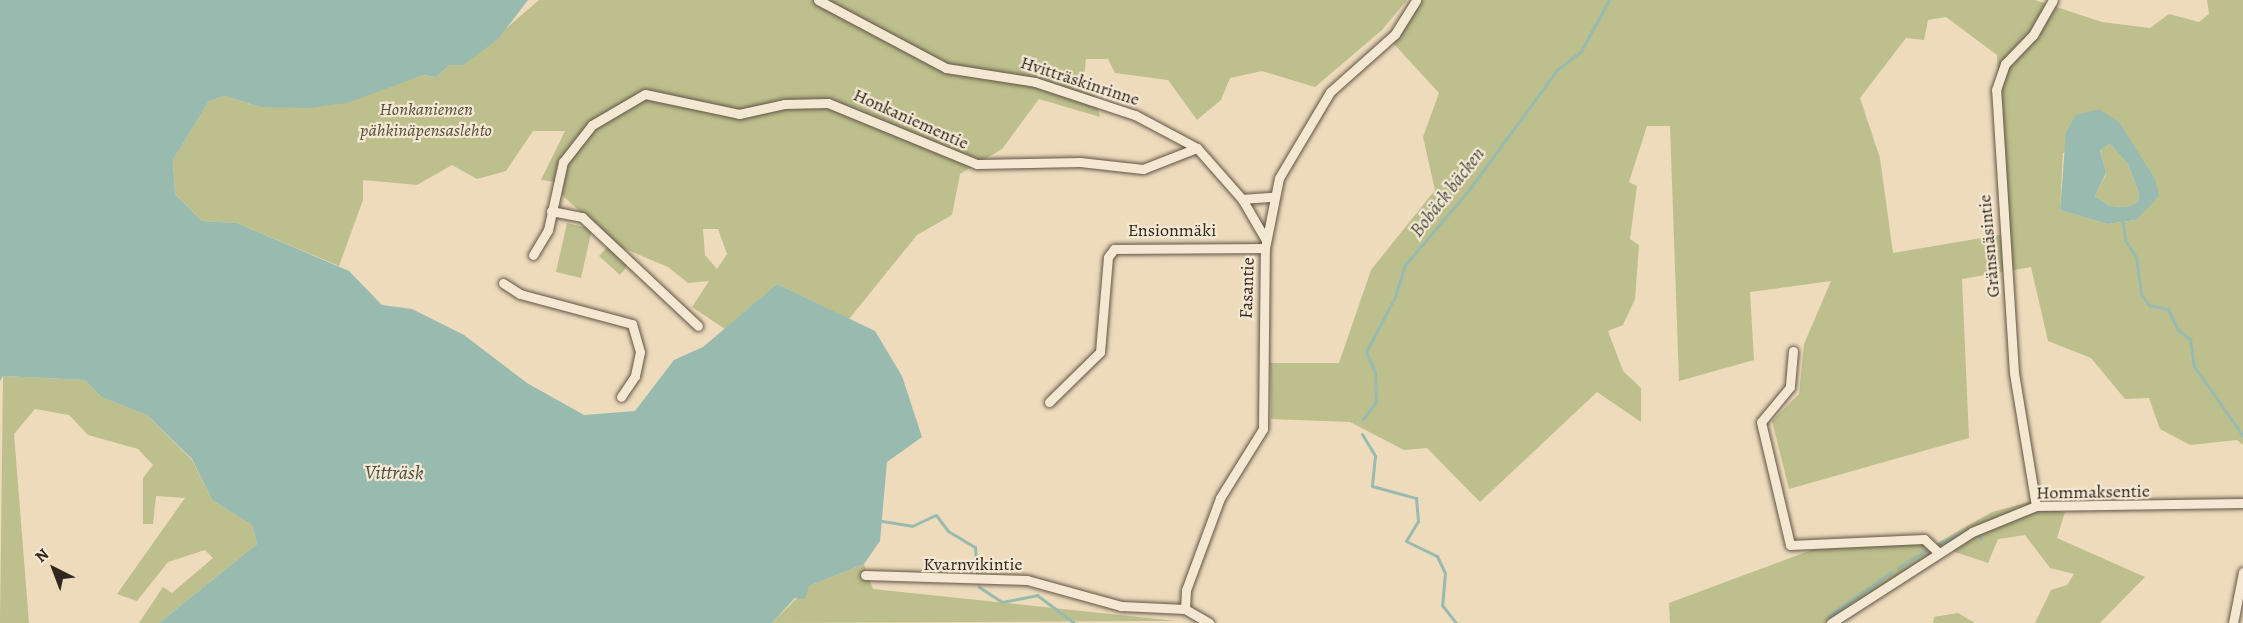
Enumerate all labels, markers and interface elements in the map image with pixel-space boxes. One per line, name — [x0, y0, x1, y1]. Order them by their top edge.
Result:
street label: Hvitträskinrinne — [1018, 52, 1142, 110]
street label: Honkaniementie — [850, 84, 972, 154]
park label: Honkaniemen pähkinäpensaslehto — [360, 99, 492, 142]
water label: Bobäck bäcken — [1404, 142, 1490, 242]
street label: Gränsnäsintie — [1974, 194, 2004, 298]
street label: Ensionmäki — [1128, 219, 1216, 241]
street label: Fasantie — [1235, 257, 1259, 319]
water label: Vitträsk — [364, 460, 424, 484]
street label: Hommaksentie — [2036, 480, 2150, 504]
north arrow — [24, 539, 84, 599]
text: N — [30, 544, 54, 568]
street label: Kvarnvikintie — [923, 553, 1023, 575]

